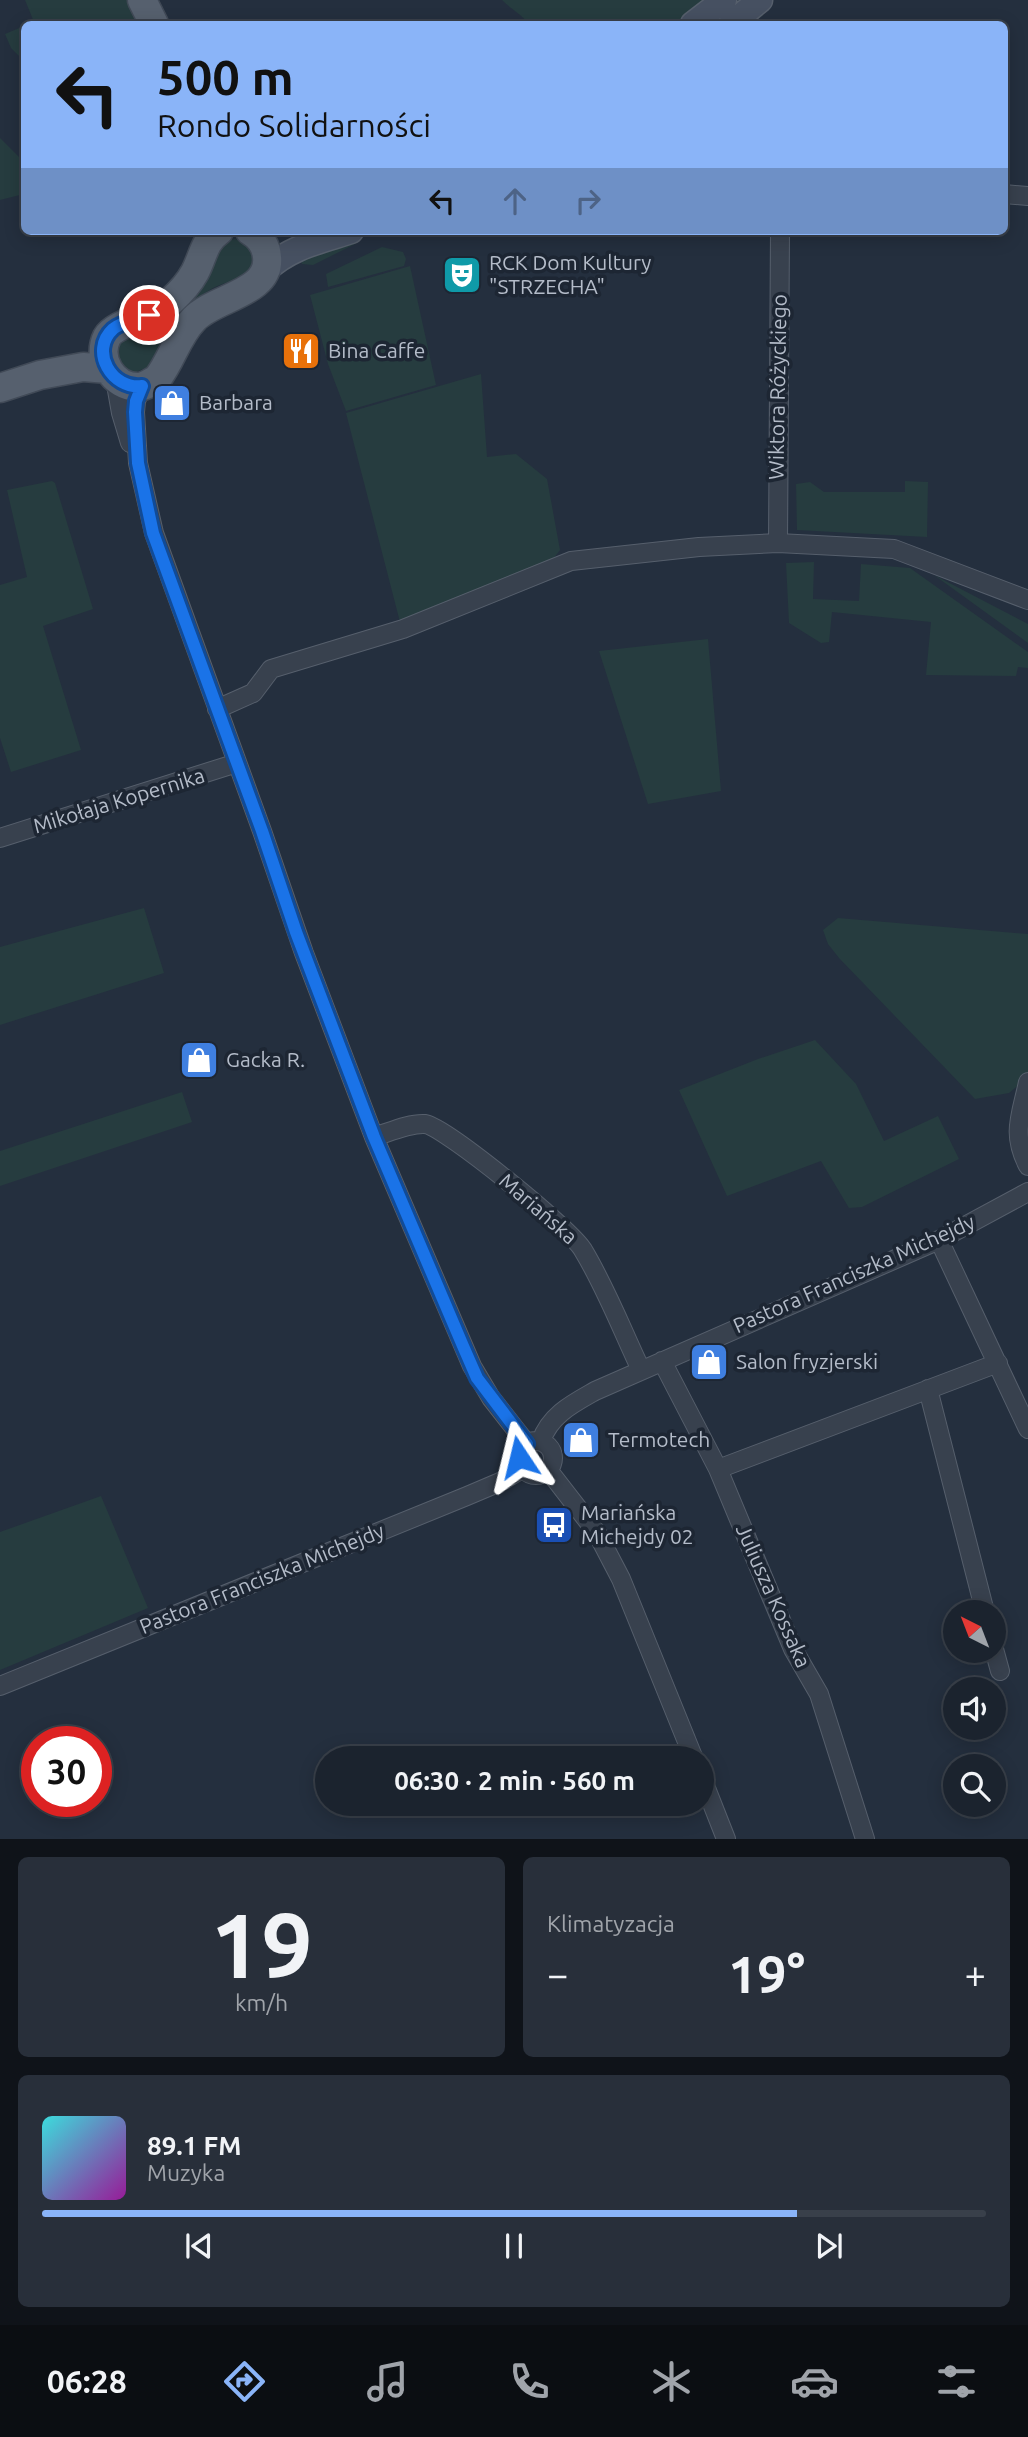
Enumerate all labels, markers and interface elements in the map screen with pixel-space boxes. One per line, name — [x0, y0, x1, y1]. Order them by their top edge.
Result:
icon: left — [42, 49, 133, 140]
text: 500 m — [157, 49, 294, 104]
text: Rondo Solidarności — [157, 107, 431, 143]
icon: left — [423, 182, 461, 220]
icon: ahead — [496, 182, 534, 220]
icon: right — [569, 182, 607, 220]
place label: RCK Dom Kultury "STRZECHA" — [489, 250, 651, 298]
theatre icon: RCK Dom Kultury "STRZECHA" — [441, 254, 483, 296]
pin — [119, 285, 179, 345]
street label: Wiktora Różyckiego — [763, 294, 791, 480]
icon: arrive — [130, 296, 168, 334]
restaurant icon: Bina Caffe — [280, 330, 322, 372]
place label: Bina Caffe — [328, 338, 425, 362]
shop icon: Barbara — [151, 382, 193, 424]
place label: Barbara — [199, 390, 273, 414]
street label: Mikołaja Kopernika — [30, 763, 207, 838]
shop icon: Gacka R. — [178, 1039, 220, 1081]
place label: Gacka R. — [226, 1047, 305, 1071]
street label: Mariańska — [495, 1168, 583, 1249]
street label: Pastora Franciszka Michejdy — [729, 1209, 978, 1337]
shop icon: Salon fryzjerski — [688, 1341, 730, 1383]
place label: Salon fryzjerski — [736, 1349, 878, 1373]
shop icon: Termotech — [560, 1419, 602, 1461]
position arrow — [482, 1420, 556, 1494]
place label: Termotech — [608, 1427, 710, 1451]
place label: Mariańska Michejdy 02 — [581, 1500, 694, 1548]
bus stop icon: Mariańska Michejdy 02 — [533, 1504, 575, 1546]
street label: Pastora Franciszka Michejdy — [136, 1518, 387, 1638]
street label: Juliusza Kossaka — [732, 1520, 816, 1671]
north arrow — [943, 1600, 1006, 1662]
map controls — [943, 1600, 1006, 1817]
button: sound — [943, 1677, 1006, 1740]
speed limit sign: 30 — [21, 1726, 112, 1817]
button: search — [943, 1754, 1006, 1817]
text: 06:30 · 2 min · 560 m — [394, 1766, 635, 1795]
text: 19 — [210, 1893, 313, 1995]
text: Klimatyzacja — [547, 1911, 675, 1936]
text: 19° — [728, 1945, 805, 2003]
text: − — [547, 1953, 568, 1995]
text: + — [965, 1953, 986, 1995]
text: km/h — [235, 1990, 288, 2015]
text: 89.1 FM — [147, 2131, 241, 2160]
text: Muzyka — [147, 2160, 225, 2185]
icon: previous — [180, 2227, 218, 2265]
icon: pause — [495, 2227, 533, 2265]
icon: next — [810, 2227, 848, 2265]
icon: directions — [220, 2357, 269, 2406]
icon: music — [363, 2357, 412, 2406]
icon: phone — [505, 2357, 554, 2406]
icon: climate — [647, 2357, 696, 2406]
icon: car — [790, 2357, 839, 2406]
icon: filters — [932, 2357, 981, 2406]
text: 06:28 — [47, 2363, 127, 2399]

